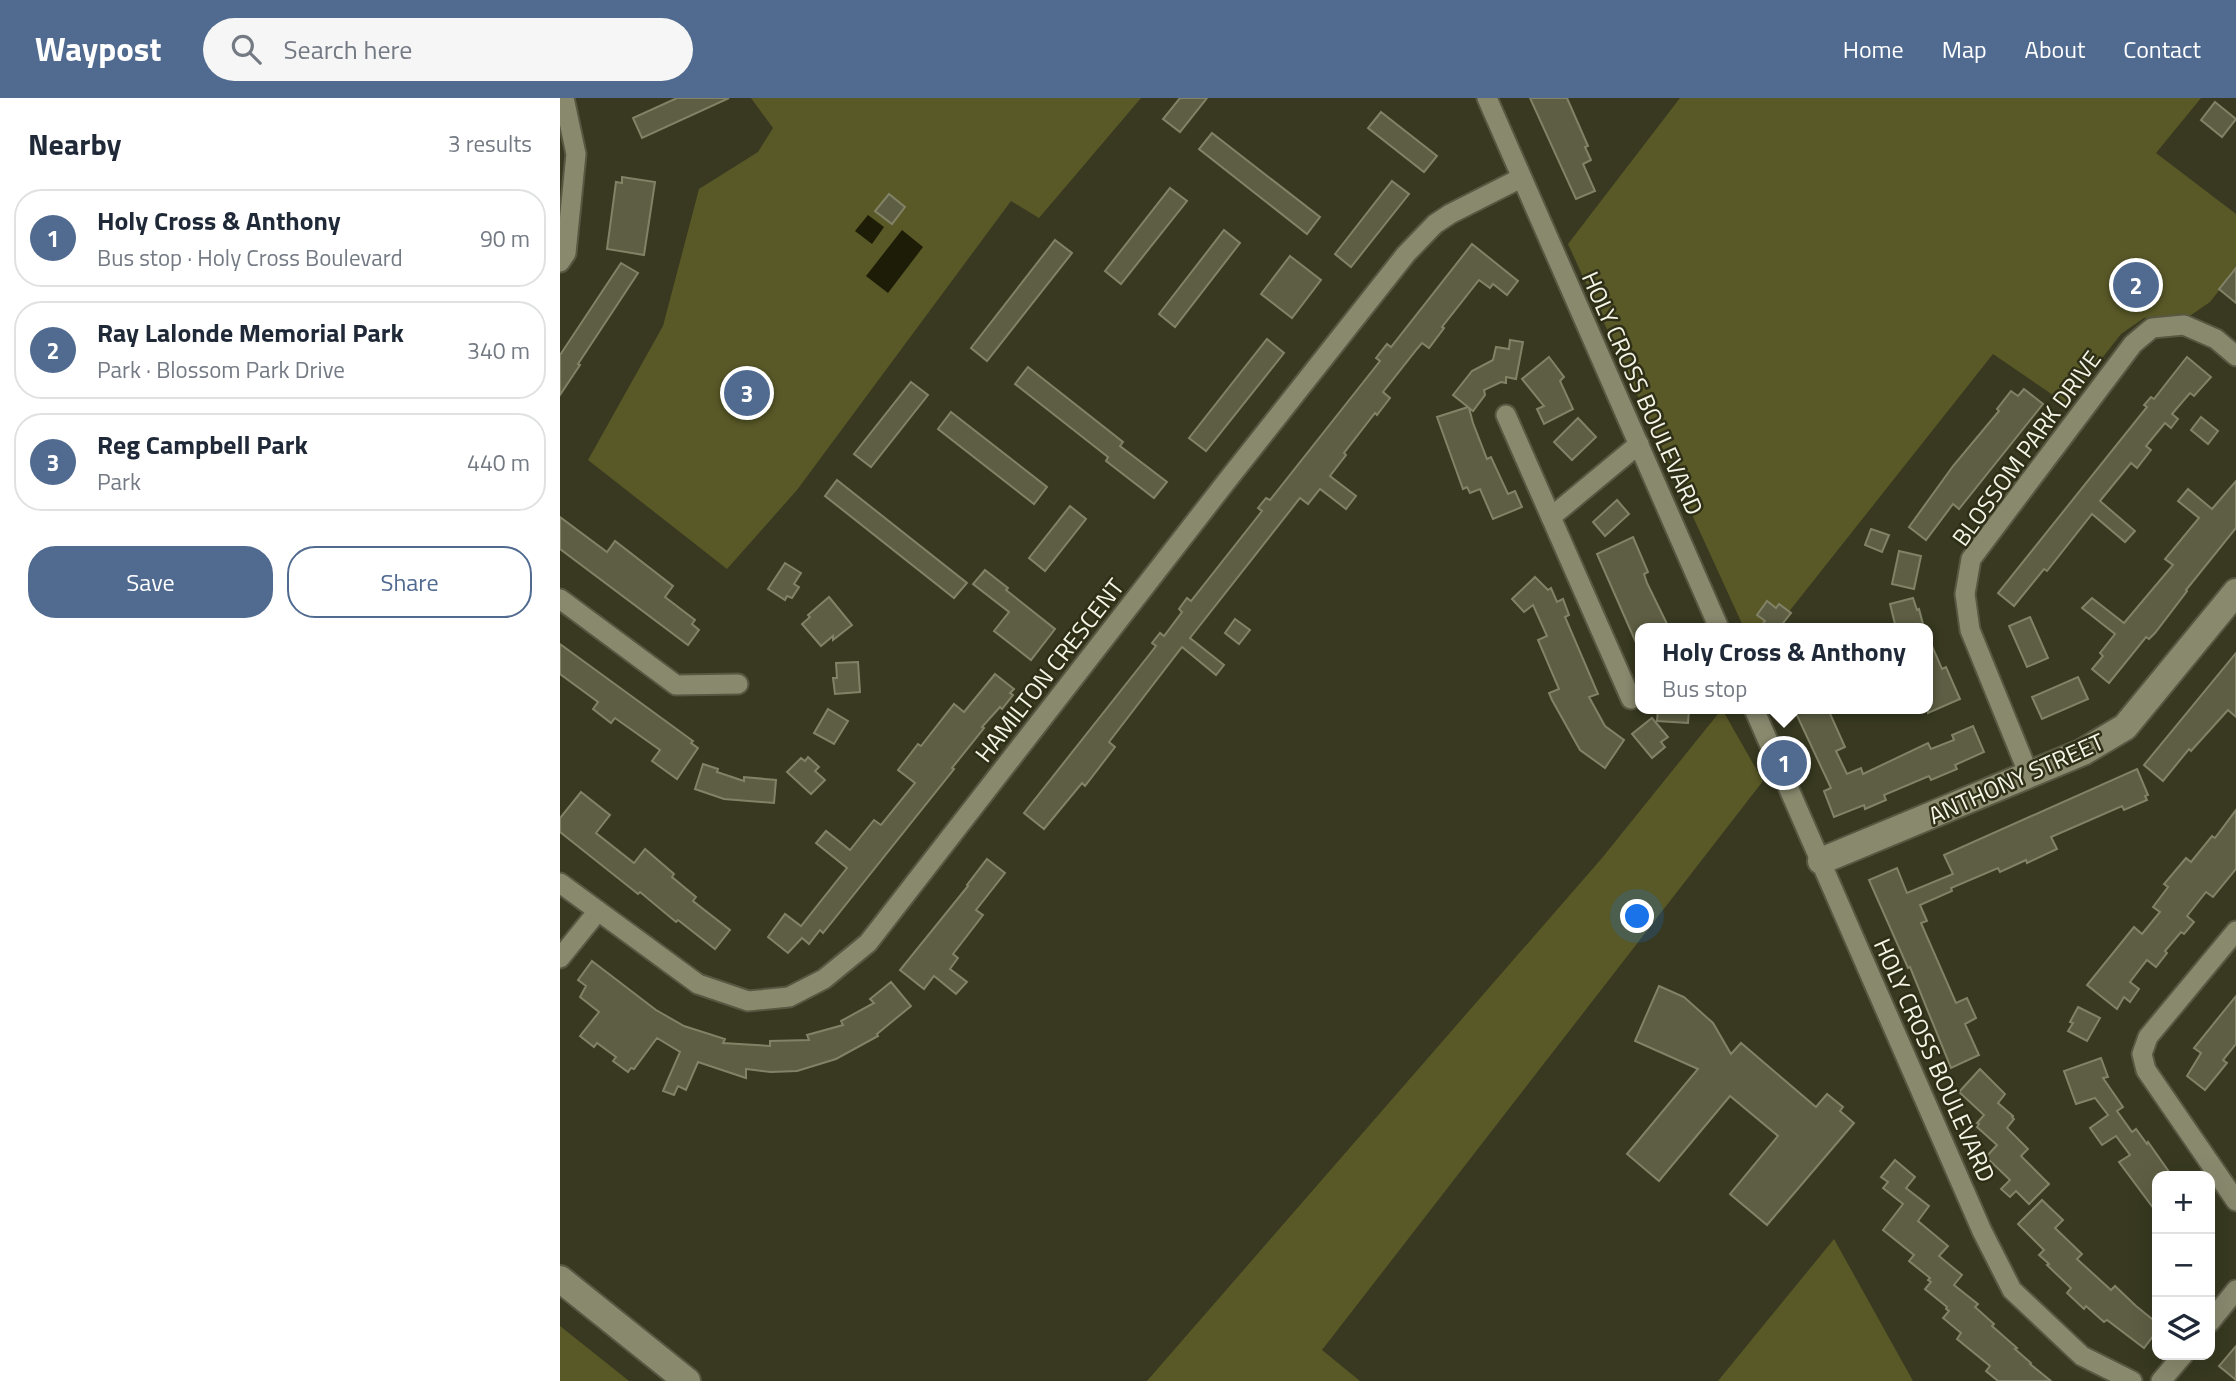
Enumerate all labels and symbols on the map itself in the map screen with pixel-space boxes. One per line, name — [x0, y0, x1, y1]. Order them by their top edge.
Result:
pin: 2 — [2113, 259, 2159, 311]
street label: HOLY CROSS BOULEVARD — [1573, 265, 1713, 521]
street label: BLOSSOM PARK DRIVE — [1943, 343, 2109, 553]
pin: 3 — [724, 367, 770, 419]
street label: HAMILTON CRESCENT — [966, 570, 1133, 770]
street label: ANTHONY STREET — [1922, 723, 2110, 833]
pin: 1 — [1761, 737, 1807, 789]
your location — [1620, 899, 1654, 933]
street label: HOLY CROSS BOULEVARD — [1865, 932, 2005, 1188]

